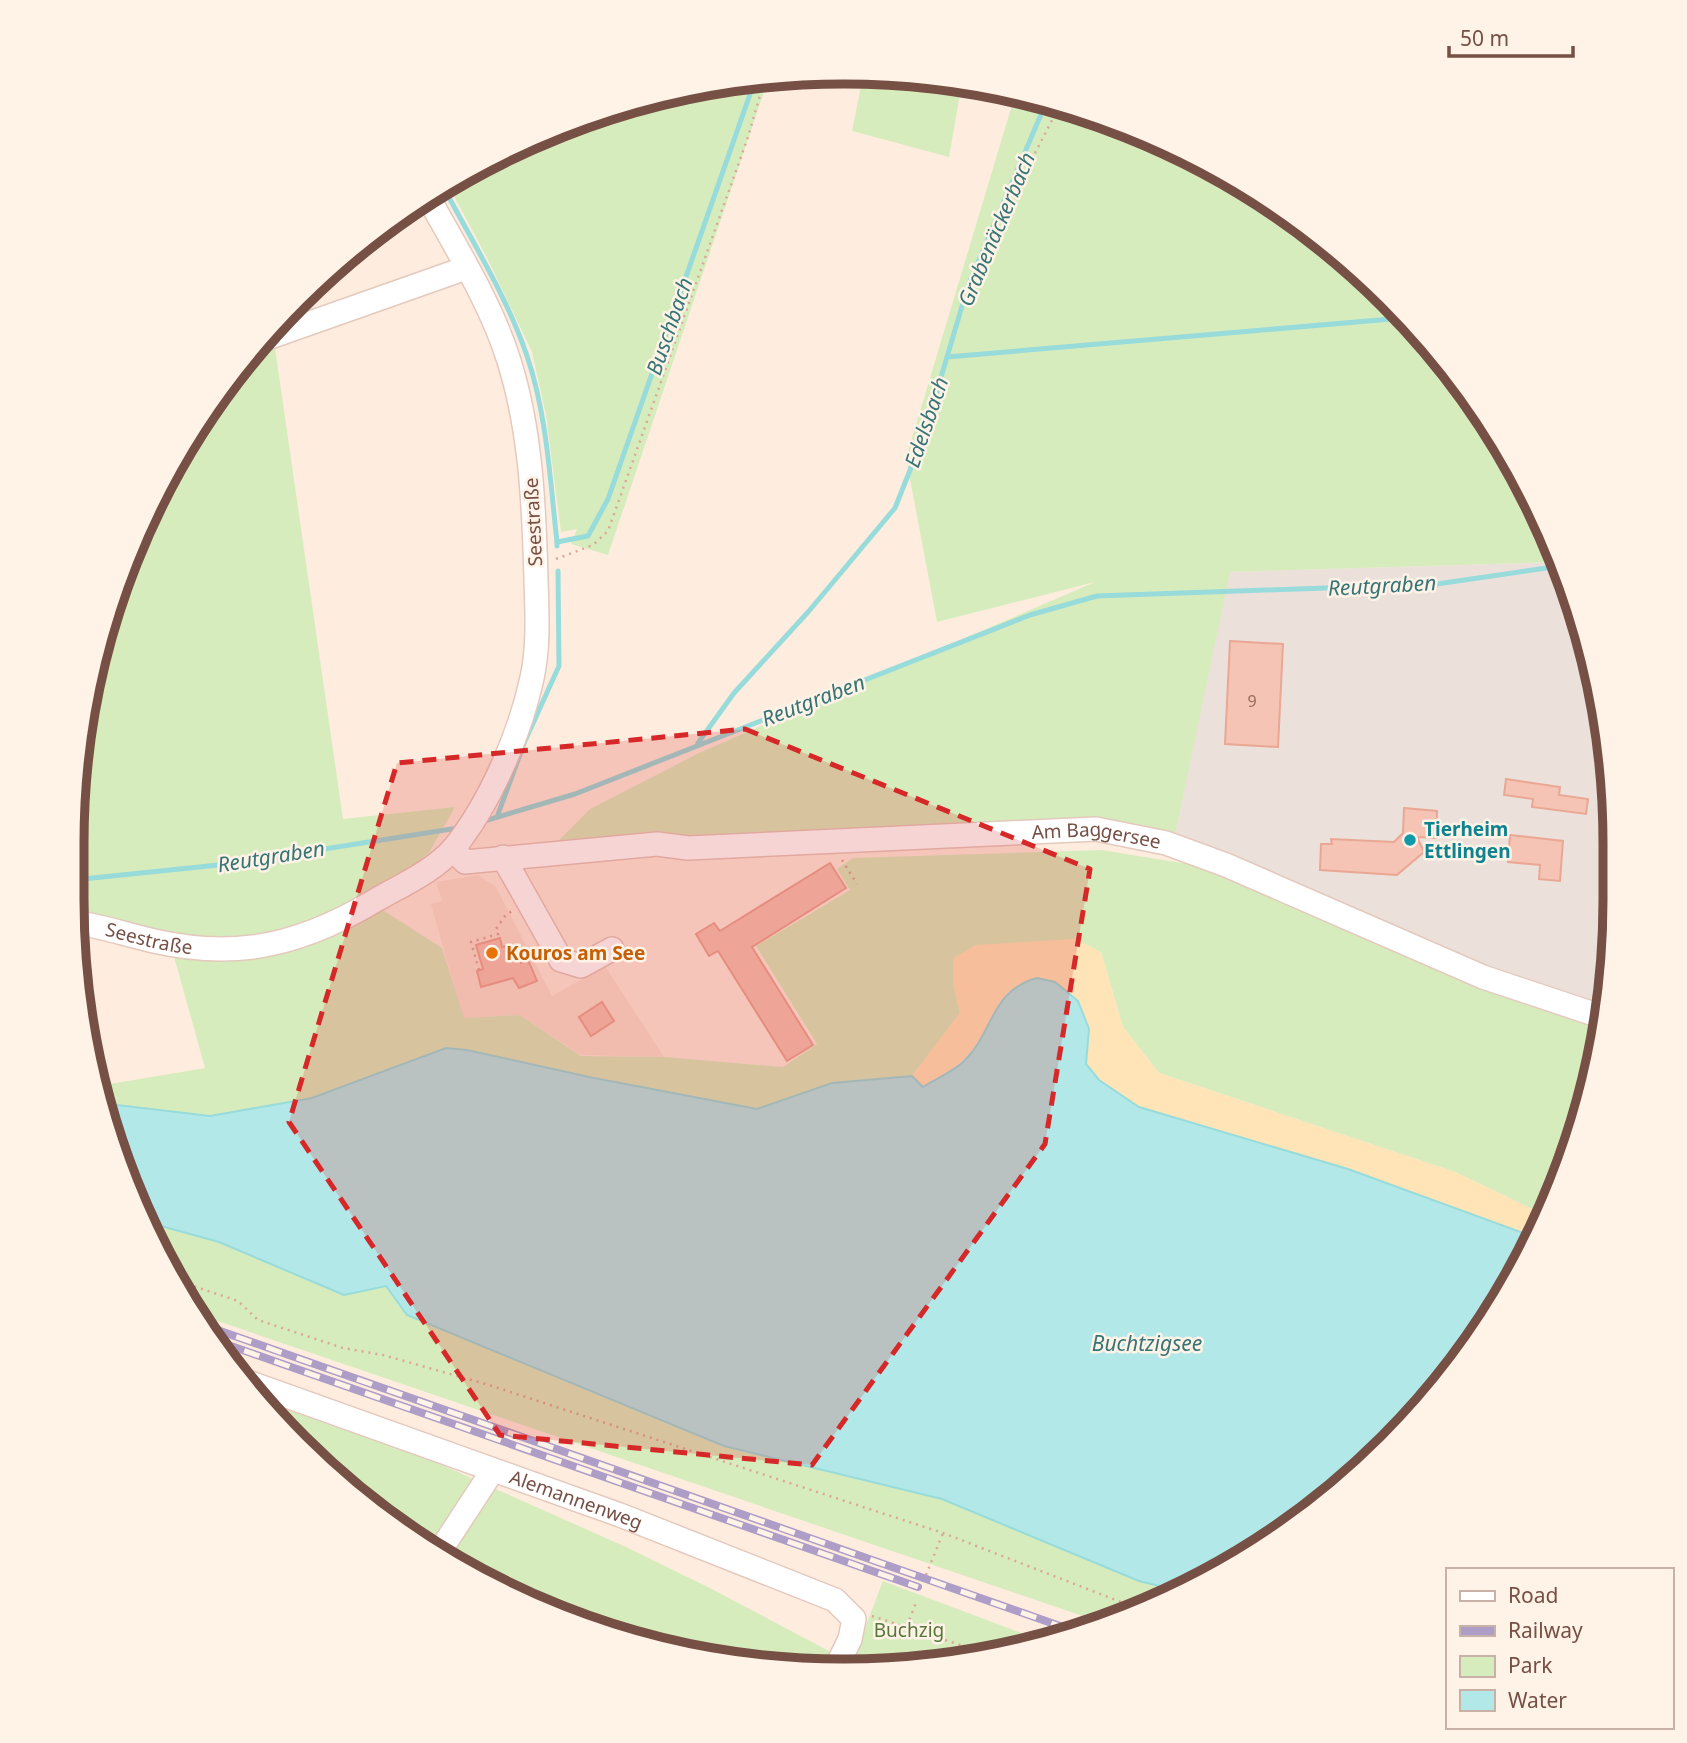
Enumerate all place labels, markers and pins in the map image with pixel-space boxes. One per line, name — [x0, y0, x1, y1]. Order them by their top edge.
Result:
place label: Tierheim Ettlingen — [1424, 816, 1511, 864]
marker: Tierheim Ettlingen — [1402, 832, 1418, 848]
place label: Kouros am See — [506, 940, 645, 966]
marker: Kouros am See — [484, 945, 500, 961]

